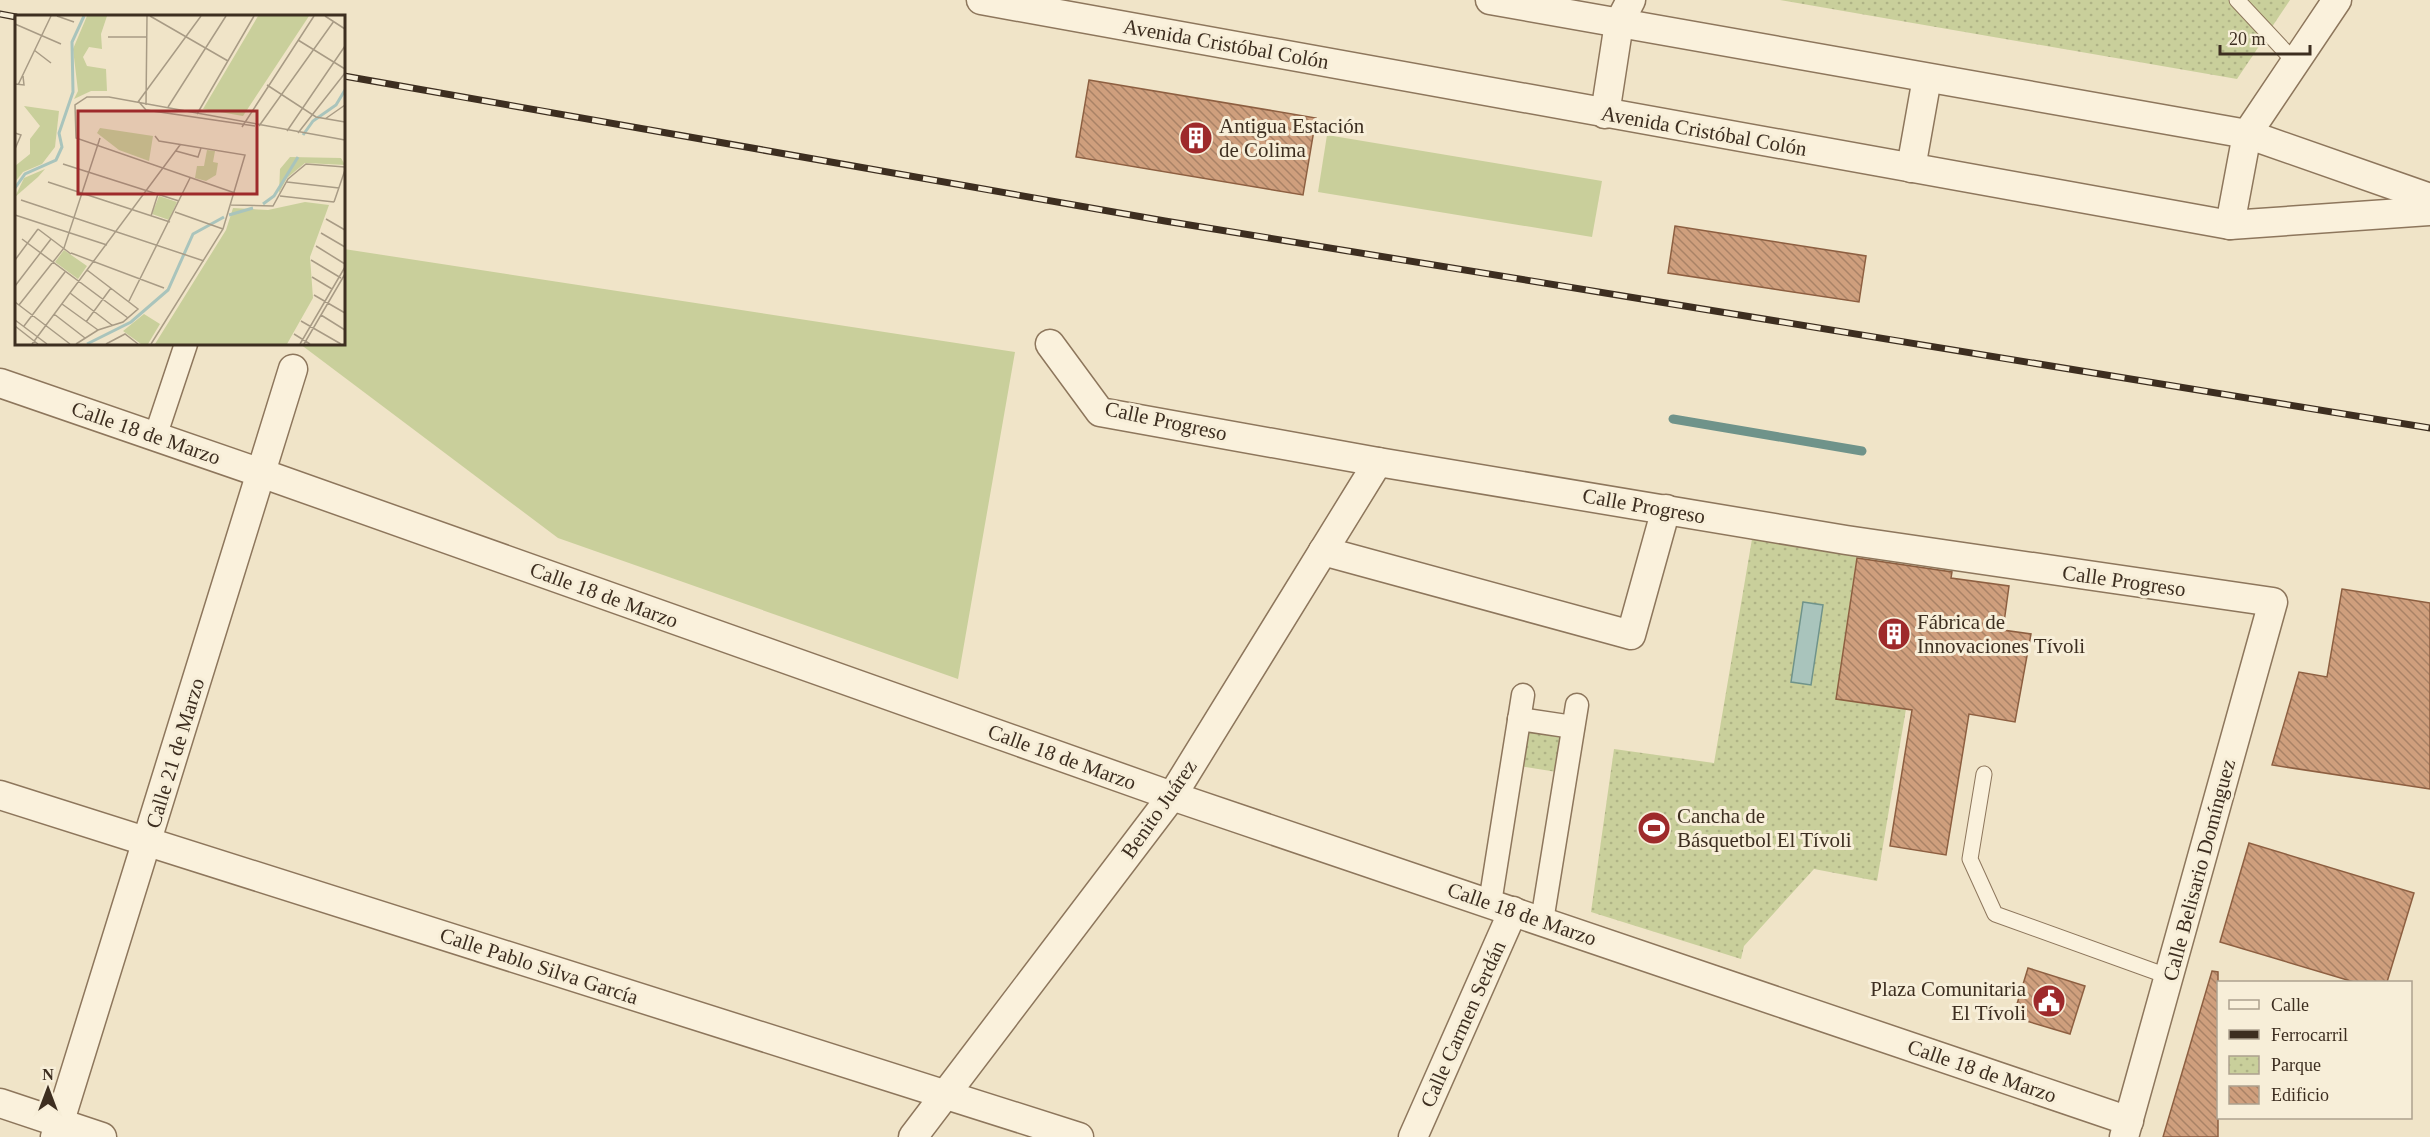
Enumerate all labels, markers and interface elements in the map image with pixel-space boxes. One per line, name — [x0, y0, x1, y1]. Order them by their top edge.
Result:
street label: Avenida Cristóbal Colón — [1121, 14, 1331, 74]
inset map — [15, 15, 345, 345]
scale bar — [2220, 18, 2310, 56]
text: 20 m — [2229, 29, 2266, 49]
street label: Avenida Cristóbal Colón — [1599, 101, 1809, 161]
place label: Antigua Estación de Colima — [1219, 114, 1365, 162]
building icon: Antigua Estación de Colima — [1178, 120, 1214, 156]
street label: Calle 18 de Marzo — [68, 396, 224, 470]
street label: Calle Progreso — [1103, 396, 1229, 446]
street label: Calle Progreso — [1581, 483, 1707, 529]
street label: Calle 18 de Marzo — [527, 557, 681, 633]
street label: Calle Progreso — [2061, 560, 2187, 602]
place label: Fábrica de Innovaciones Tívoli — [1917, 610, 2085, 658]
building icon: Fábrica de Innovaciones Tívoli — [1876, 616, 1912, 652]
street label: Calle 21 de Marzo — [141, 675, 209, 831]
street label: Calle 18 de Marzo — [985, 719, 1139, 795]
street label: Benito Juárez — [1116, 755, 1202, 863]
street label: Calle Belisario Domínguez — [2158, 756, 2240, 984]
place label: Cancha de Básquetbol El Tívoli — [1677, 804, 1852, 852]
sports icon: Cancha de Básquetbol El Tívoli — [1636, 810, 1672, 846]
street label: Calle 18 de Marzo — [1444, 877, 1600, 951]
street label: Calle Pablo Silva García — [437, 923, 642, 1010]
street label: Calle Carmen Serdán — [1416, 937, 1511, 1111]
place label: Plaza Comunitaria El Tívoli — [1870, 977, 2027, 1025]
legend — [2217, 981, 2412, 1119]
public building icon: Plaza Comunitaria El Tívoli — [2031, 983, 2067, 1019]
text: Calle — [2271, 995, 2309, 1015]
text: Ferrocarril — [2271, 1025, 2348, 1045]
street label: Calle 18 de Marzo — [1904, 1034, 2060, 1108]
text: Parque — [2271, 1055, 2321, 1075]
north arrow — [18, 1059, 78, 1119]
text: N — [42, 1066, 54, 1083]
text: Edificio — [2271, 1085, 2329, 1105]

